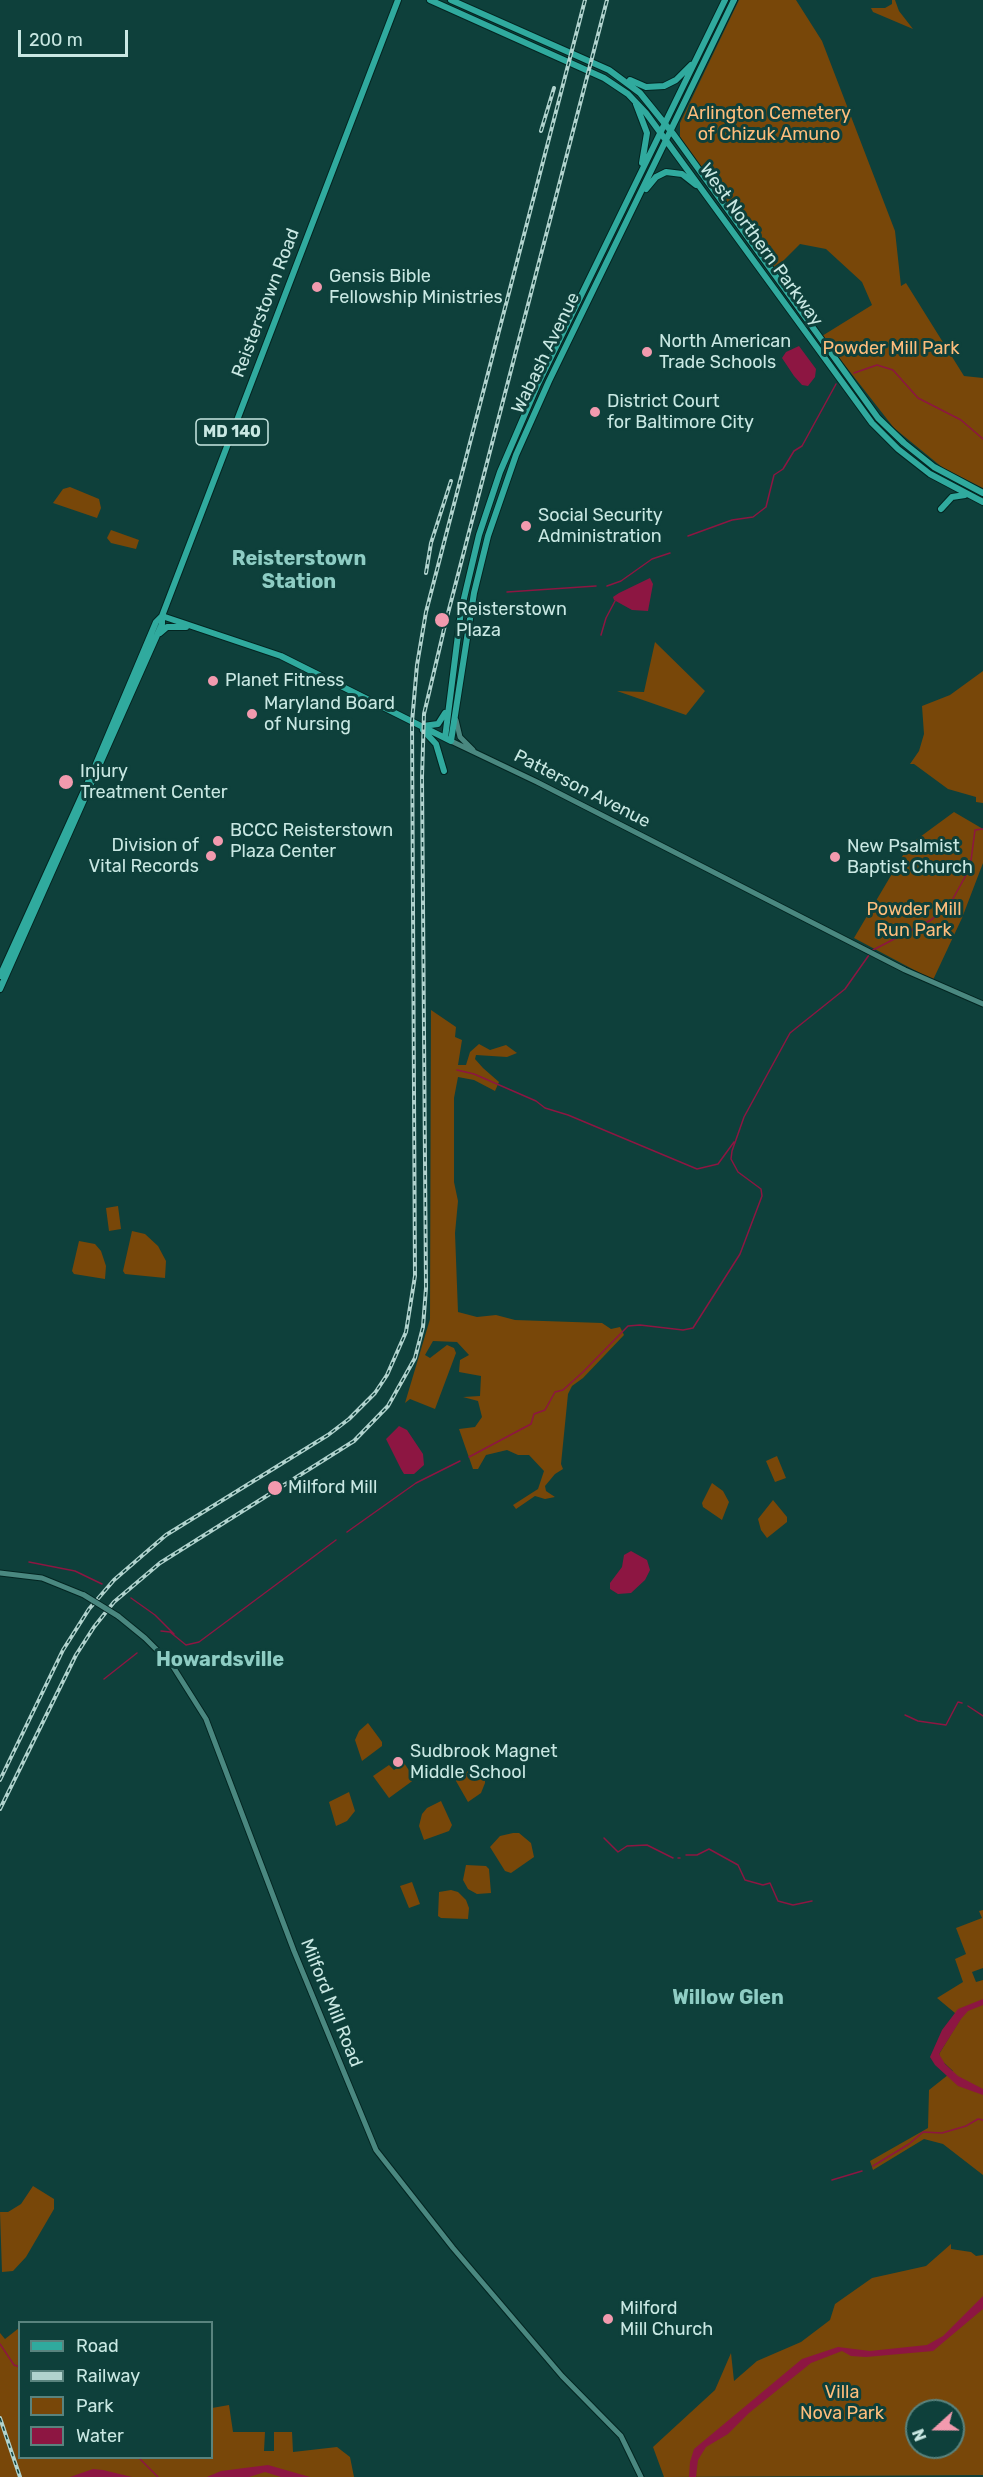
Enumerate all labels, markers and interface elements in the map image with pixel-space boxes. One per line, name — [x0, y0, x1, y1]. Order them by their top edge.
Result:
scale bar — [21, 18, 130, 56]
text: 200 m — [29, 29, 83, 51]
park label: Arlington Cemetery of Chizuk Amuno — [687, 103, 851, 146]
street label: West Northern Parkway — [695, 159, 827, 331]
street label: Reisterstown Road — [228, 225, 304, 381]
place label: Gensis Bible Fellowship Ministries — [329, 266, 503, 308]
marker: Gensis Bible Fellowship Ministries — [310, 280, 324, 294]
street label: Wabash Avenue — [507, 289, 585, 417]
place label: North American Trade Schools — [659, 331, 791, 374]
park label: Powder Mill Park — [822, 338, 960, 360]
marker: North American Trade Schools — [640, 345, 654, 359]
place label: District Court for Baltimore City — [607, 391, 754, 434]
marker: District Court for Baltimore City — [588, 405, 602, 419]
road number: MD 140 — [196, 419, 268, 445]
place label: Social Security Administration — [538, 505, 663, 548]
marker: Social Security Administration — [519, 519, 533, 533]
district label: Reisterstown Station — [232, 547, 366, 594]
place label: Reisterstown Plaza — [456, 599, 567, 642]
marker: Reisterstown Plaza — [433, 611, 451, 629]
place label: Planet Fitness — [225, 670, 344, 692]
marker: Planet Fitness — [206, 674, 220, 688]
place label: Maryland Board of Nursing — [264, 693, 395, 736]
marker: Maryland Board of Nursing — [245, 707, 259, 721]
street label: Patterson Avenue — [510, 745, 654, 833]
place label: Injury Treatment Center — [80, 761, 228, 804]
marker: Injury Treatment Center — [57, 773, 75, 791]
place label: BCCC Reisterstown Plaza Center — [230, 820, 393, 862]
marker: BCCC Reisterstown Plaza Center — [211, 834, 225, 848]
place label: Division of Vital Records — [89, 835, 199, 878]
place label: New Psalmist Baptist Church — [847, 836, 973, 878]
marker: Division of Vital Records — [204, 849, 218, 863]
marker: New Psalmist Baptist Church — [828, 850, 842, 864]
park label: Powder Mill Run Park — [866, 899, 962, 942]
place label: Milford Mill — [288, 1477, 377, 1499]
marker: Milford Mill — [266, 1479, 284, 1497]
district label: Howardsville — [156, 1648, 284, 1672]
place label: Sudbrook Magnet Middle School — [410, 1741, 557, 1784]
marker: Sudbrook Magnet Middle School — [391, 1755, 405, 1769]
street label: Milford Mill Road — [295, 1936, 367, 2070]
district label: Willow Glen — [672, 1986, 784, 2010]
place label: Milford Mill Church — [620, 2298, 713, 2340]
marker: Milford Mill Church — [601, 2312, 615, 2326]
legend — [18, 2321, 213, 2459]
text: Road — [76, 2335, 119, 2357]
text: Railway — [76, 2365, 140, 2387]
park label: Villa Nova Park — [800, 2382, 884, 2424]
text: Park — [76, 2395, 113, 2417]
north arrow — [905, 2399, 965, 2459]
text: Water — [76, 2425, 124, 2447]
text: N — [909, 2426, 931, 2444]

